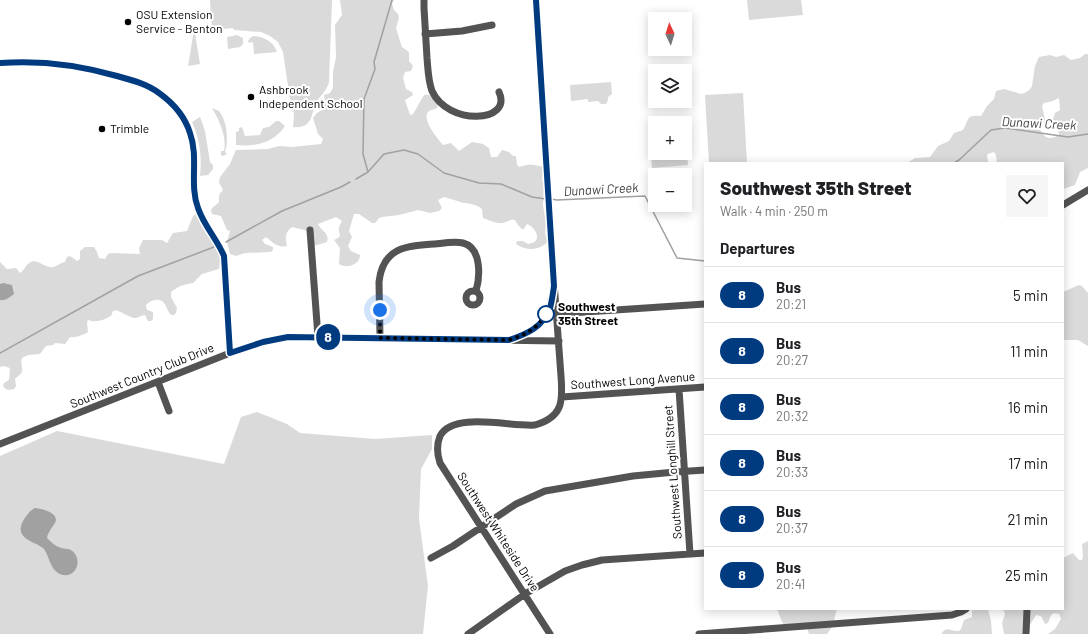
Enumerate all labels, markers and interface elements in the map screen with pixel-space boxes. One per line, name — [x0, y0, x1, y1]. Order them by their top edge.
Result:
place label: OSU Extension Service - Benton — [136, 7, 223, 35]
north arrow — [648, 12, 692, 56]
map controls — [648, 12, 692, 212]
marker: OSU Extension Service - Benton — [123, 17, 133, 27]
button: layers — [648, 64, 692, 108]
place label: Ashbrook Independent School — [259, 82, 362, 110]
marker: Ashbrook Independent School — [246, 92, 256, 102]
water label: Dunawi Creek — [1001, 113, 1077, 133]
button: + — [648, 116, 692, 160]
place label: Trimble — [110, 121, 149, 135]
marker: Trimble — [97, 124, 107, 134]
button: − — [648, 168, 692, 212]
button: heart — [1006, 175, 1048, 217]
text: Southwest 35th Street — [720, 176, 912, 199]
water label: Dunawi Creek — [563, 179, 639, 199]
text: Walk · 4 min · 250 m — [720, 203, 828, 219]
text: Departures — [720, 239, 795, 257]
text: Bus — [776, 278, 801, 296]
text: 8 — [738, 286, 746, 303]
text: 5 min — [1013, 286, 1048, 304]
text: 20:21 — [776, 296, 806, 312]
place label: Southwest 35th Street — [558, 299, 619, 327]
your location — [370, 300, 390, 320]
marker: Southwest 35th Street — [537, 305, 555, 323]
line badge: 8 — [315, 324, 341, 350]
text: 8 — [324, 328, 332, 345]
text: Bus — [776, 334, 801, 352]
street label: Southwest Country Club Drive — [68, 340, 216, 410]
text: 8 — [738, 342, 746, 359]
text: 11 min — [1010, 342, 1048, 360]
text: 20:27 — [776, 352, 808, 368]
street label: Southwest Long Avenue — [570, 369, 696, 391]
text: Bus — [776, 390, 801, 408]
text: 8 — [738, 398, 746, 415]
text: 16 min — [1008, 398, 1048, 416]
street label: Southwest Longhill Street — [660, 405, 684, 540]
text: 20:32 — [776, 408, 808, 424]
text: Bus — [776, 446, 801, 464]
text: 8 — [738, 454, 746, 471]
text: 17 min — [1008, 454, 1048, 472]
text: 20:33 — [776, 464, 808, 480]
street label: Southwest Whiteside Drive — [455, 469, 543, 594]
text: Bus — [776, 502, 801, 520]
text: 8 — [738, 510, 746, 527]
text: 21 min — [1008, 510, 1048, 528]
text: 20:37 — [776, 520, 808, 536]
text: Bus — [776, 558, 801, 576]
text: 8 — [738, 566, 746, 583]
text: 25 min — [1005, 566, 1048, 584]
text: 20:41 — [776, 576, 805, 592]

